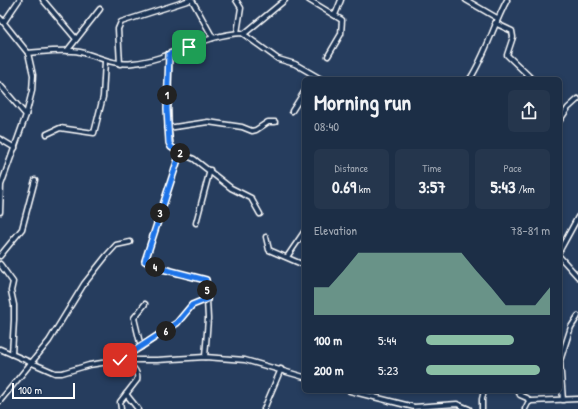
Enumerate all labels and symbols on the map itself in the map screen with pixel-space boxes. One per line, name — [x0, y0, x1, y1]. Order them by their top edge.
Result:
pin — [172, 30, 206, 64]
pin: 1 — [157, 85, 177, 105]
pin: 2 — [170, 143, 190, 163]
pin: 3 — [150, 203, 170, 223]
pin: 4 — [145, 257, 165, 277]
pin: 5 — [197, 280, 217, 300]
pin: 6 — [156, 321, 176, 341]
pin — [103, 343, 137, 377]
scale bar — [12, 381, 75, 400]

